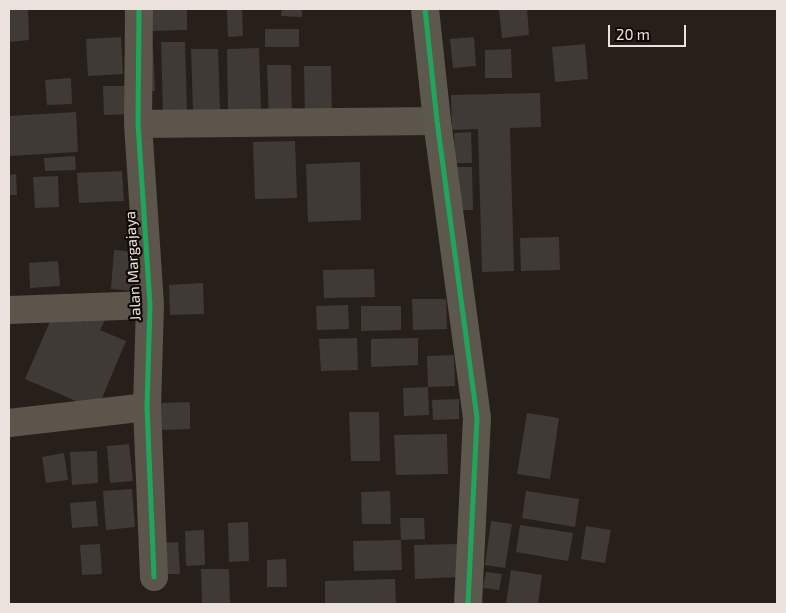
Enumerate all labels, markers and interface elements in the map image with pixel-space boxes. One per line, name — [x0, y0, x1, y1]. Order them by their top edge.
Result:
scale bar — [611, 15, 688, 47]
text: 20 m — [616, 25, 650, 43]
street label: Jalan Margajaya — [121, 211, 145, 321]

